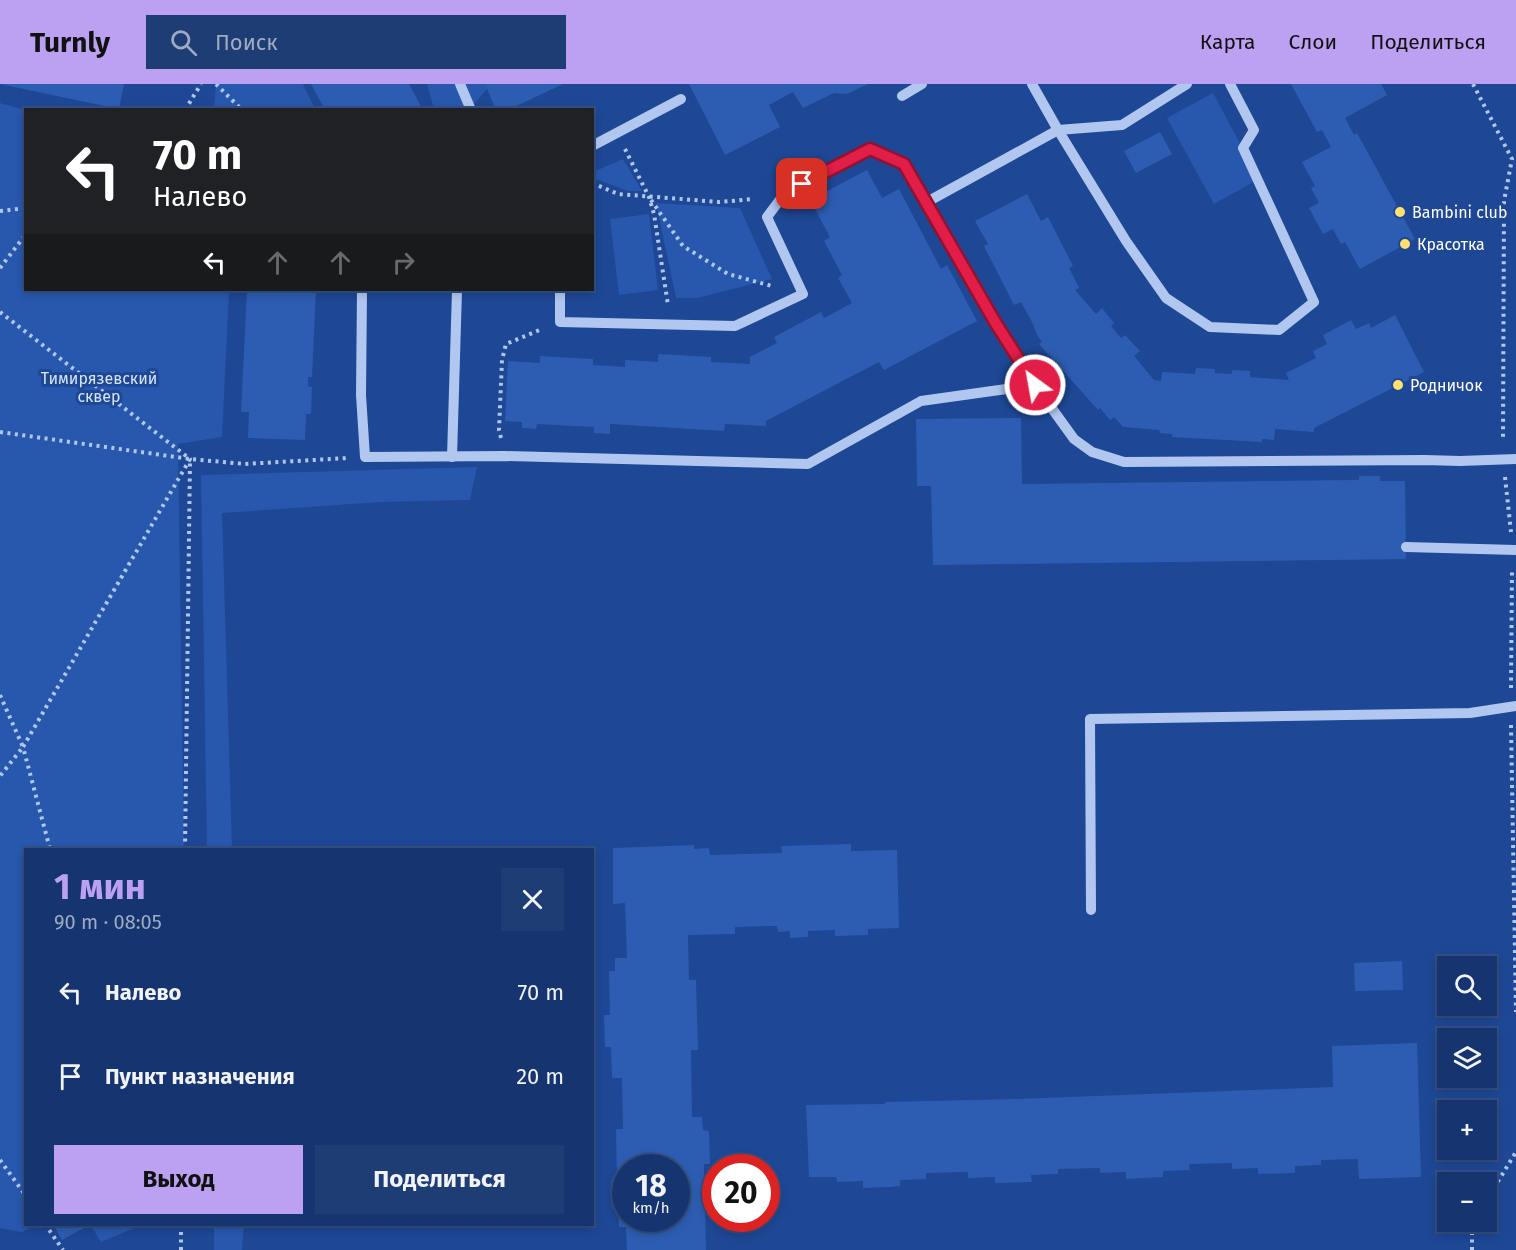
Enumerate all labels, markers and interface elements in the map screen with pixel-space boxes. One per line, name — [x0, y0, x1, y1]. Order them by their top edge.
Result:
search box — [146, 15, 566, 69]
text: Turnly — [30, 26, 110, 59]
icon: search — [167, 26, 200, 59]
text: Поиск — [215, 29, 278, 56]
text: Карта — [1200, 29, 1256, 55]
text: Слои — [1289, 29, 1337, 55]
text: Поделиться — [1370, 29, 1486, 55]
text: 70 m — [153, 130, 242, 180]
icon: left — [54, 132, 132, 210]
pin — [776, 158, 827, 209]
icon: arrive — [785, 167, 818, 200]
text: Налево — [153, 181, 247, 213]
place label: Bambini club — [1412, 203, 1507, 222]
marker: Bambini club — [1393, 205, 1407, 219]
place label: Красотка — [1417, 235, 1485, 254]
marker: Красотка — [1398, 237, 1412, 251]
icon: left — [198, 246, 231, 279]
icon: ahead — [261, 246, 294, 279]
icon: ahead — [324, 246, 357, 279]
icon: right — [387, 246, 420, 279]
position arrow — [1003, 353, 1067, 417]
park label: Тимирязевский сквер — [41, 369, 157, 406]
place label: Родничок — [1410, 376, 1483, 395]
marker: Родничок — [1391, 378, 1405, 392]
text: 1 мин — [54, 865, 146, 909]
button: close — [501, 868, 564, 931]
text: 90 m · 08:05 — [54, 910, 162, 934]
map controls — [1437, 956, 1497, 1232]
button: search — [1437, 956, 1497, 1016]
icon: left — [54, 976, 87, 1009]
text: Налево — [105, 979, 181, 1006]
text: 70 m — [518, 979, 564, 1006]
button: layers — [1437, 1028, 1497, 1088]
icon: arrive — [54, 1060, 87, 1093]
text: Пункт назначения — [105, 1063, 295, 1090]
text: 20 m — [516, 1063, 564, 1090]
button: + — [1437, 1100, 1497, 1160]
button: Выход — [54, 1145, 303, 1214]
button: Поделиться — [315, 1145, 564, 1214]
speed limit sign: 20 — [702, 1154, 780, 1232]
text: 18 — [635, 1168, 667, 1204]
button: − — [1437, 1172, 1497, 1232]
text: km/h — [632, 1199, 670, 1217]

